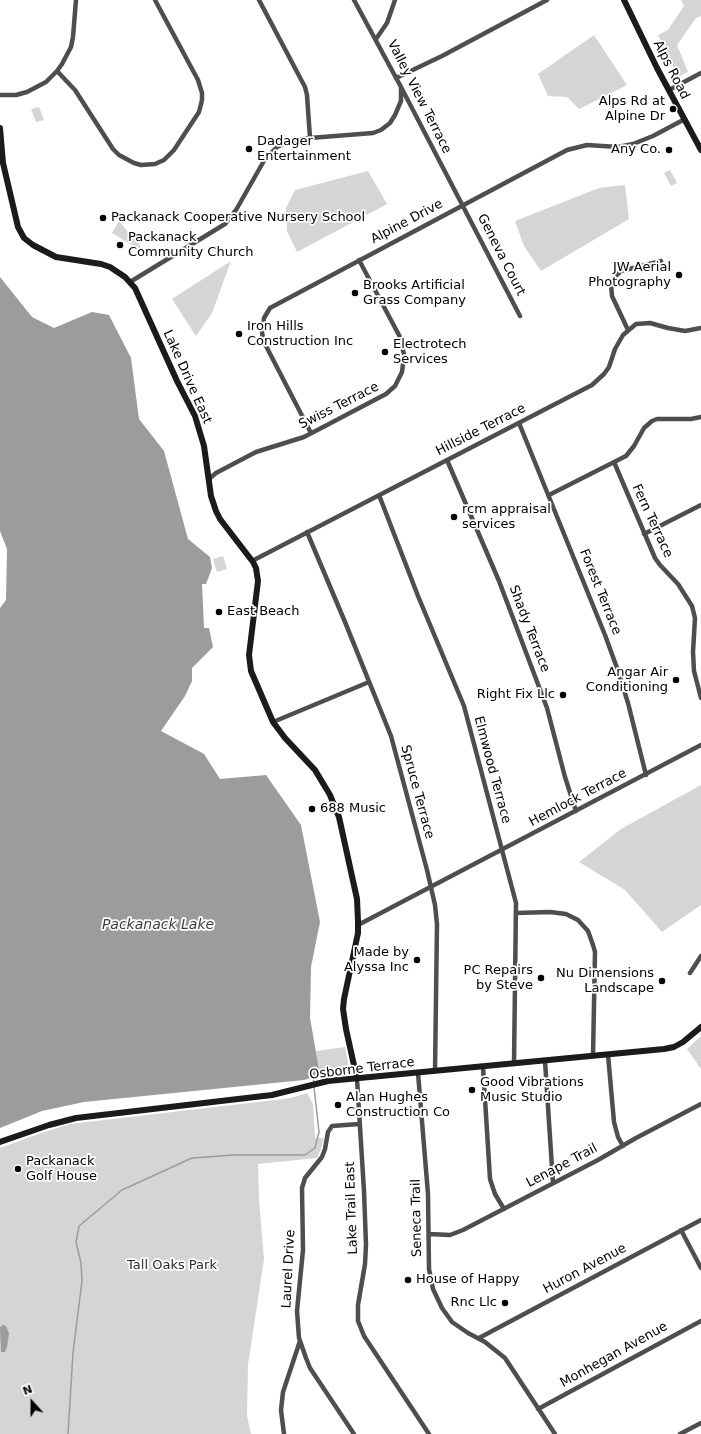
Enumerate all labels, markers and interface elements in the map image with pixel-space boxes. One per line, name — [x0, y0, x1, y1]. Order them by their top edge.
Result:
street label: Valley View Terrace — [384, 38, 454, 156]
street label: Alps Road — [649, 38, 693, 102]
place label: Alps Rd at Alpine Dr — [599, 94, 665, 125]
marker: Alps Rd at Alpine Dr — [668, 104, 678, 114]
place label: Dadager Entertainment — [257, 134, 351, 165]
place label: Any Co. — [611, 142, 661, 158]
marker: Dadager Entertainment — [244, 144, 254, 154]
marker: Any Co. — [664, 145, 674, 155]
street label: Alpine Drive — [368, 196, 446, 248]
place label: Packanack Cooperative Nursery School — [111, 210, 365, 226]
street label: Geneva Court — [474, 211, 528, 299]
marker: Packanack Cooperative Nursery School — [98, 213, 108, 223]
place label: Packanack Community Church — [128, 230, 253, 261]
marker: Packanack Community Church — [115, 240, 125, 250]
place label: JW Aerial Photography — [588, 260, 671, 291]
marker: JW Aerial Photography — [674, 270, 684, 280]
place label: Brooks Artificial Grass Company — [363, 278, 466, 309]
marker: Brooks Artificial Grass Company — [350, 288, 360, 298]
place label: Iron Hills Construction Inc — [247, 319, 353, 350]
street label: Lake Drive East — [159, 328, 215, 426]
marker: Iron Hills Construction Inc — [234, 329, 244, 339]
place label: Electrotech Services — [393, 337, 467, 368]
marker: Electrotech Services — [380, 347, 390, 357]
street label: Swiss Terrace — [296, 379, 382, 433]
street label: Hillside Terrace — [433, 401, 529, 459]
street label: Fern Terrace — [628, 482, 676, 560]
place label: rcm appraisal services — [462, 502, 551, 533]
marker: rcm appraisal services — [449, 512, 459, 522]
street label: Forest Terrace — [576, 547, 624, 637]
street label: Shady Terrace — [505, 583, 553, 675]
place label: East Beach — [227, 604, 299, 620]
marker: East Beach — [214, 607, 224, 617]
place label: Angar Air Conditioning — [586, 665, 668, 696]
marker: Angar Air Conditioning — [671, 675, 681, 685]
place label: Right Fix Llc — [477, 687, 555, 703]
marker: Right Fix Llc — [558, 690, 568, 700]
street label: Elmwood Terrace — [470, 715, 514, 825]
street label: Spruce Terrace — [397, 743, 437, 841]
street label: Hemlock Terrace — [527, 766, 629, 830]
place label: 688 Music — [320, 801, 386, 817]
marker: 688 Music — [307, 804, 317, 814]
water label: Packanack Lake — [102, 917, 214, 933]
place label: Made by Alyssa Inc — [344, 945, 409, 976]
marker: Made by Alyssa Inc — [412, 955, 422, 965]
place label: PC Repairs by Steve — [464, 963, 533, 994]
place label: Nu Dimensions Landscape — [556, 966, 654, 997]
marker: PC Repairs by Steve — [536, 973, 546, 983]
marker: Nu Dimensions Landscape — [657, 976, 667, 986]
street label: Osborne Terrace — [308, 1055, 416, 1083]
place label: Good Vibrations Music Studio — [480, 1075, 584, 1106]
marker: Good Vibrations Music Studio — [467, 1085, 477, 1095]
place label: Alan Hughes Construction Co — [346, 1090, 450, 1121]
marker: Alan Hughes Construction Co — [333, 1100, 343, 1110]
street label: Lenape Trail — [524, 1141, 600, 1191]
place label: Packanack Golf House — [26, 1154, 97, 1185]
street label: Lake Trail East — [343, 1161, 361, 1255]
marker: Packanack Golf House — [13, 1164, 23, 1174]
street label: Seneca Trail — [409, 1179, 425, 1257]
street label: Laurel Drive — [279, 1229, 299, 1309]
street label: Huron Avenue — [541, 1241, 629, 1297]
park label: Tall Oaks Park — [127, 1258, 217, 1274]
place label: House of Happy — [416, 1272, 519, 1288]
marker: House of Happy — [403, 1275, 413, 1285]
place label: Rnc Llc — [450, 1295, 497, 1311]
marker: Rnc Llc — [500, 1298, 510, 1308]
street label: Monhegan Avenue — [558, 1319, 670, 1391]
north arrow — [12, 1382, 52, 1422]
text: N — [21, 1383, 34, 1398]

